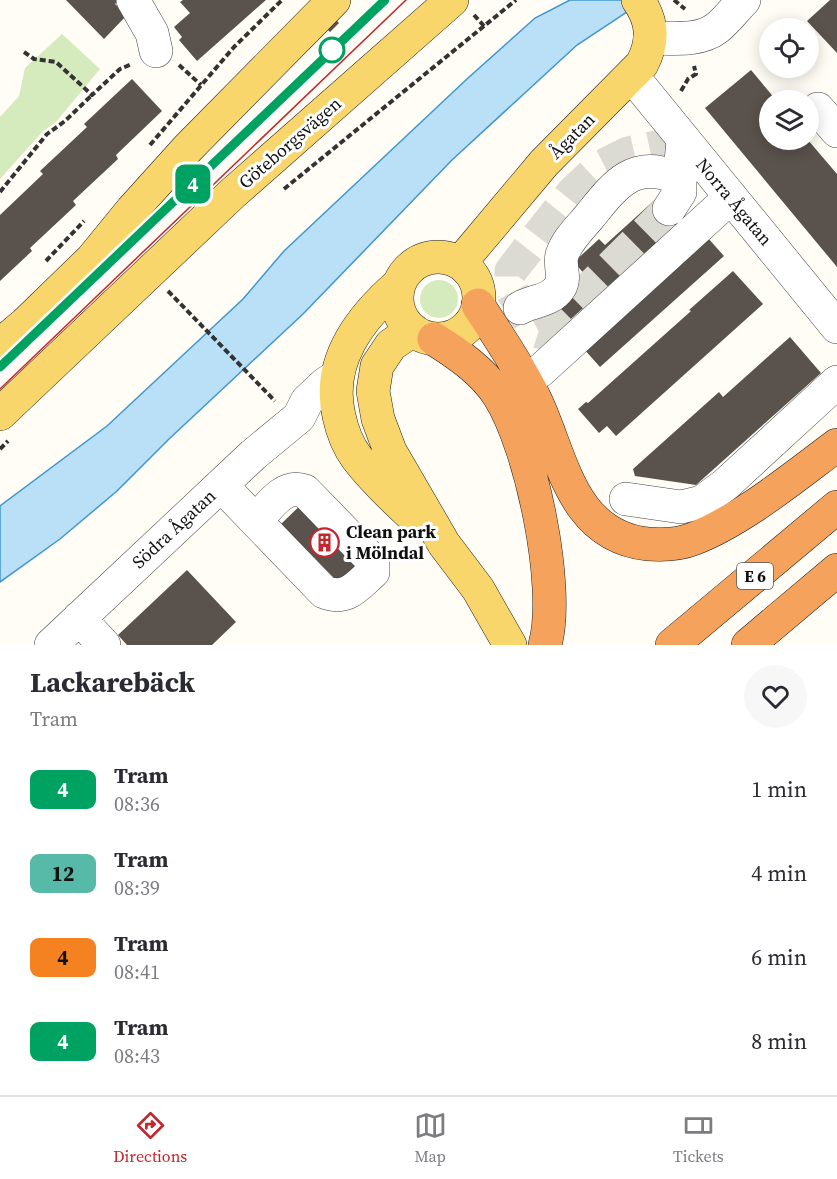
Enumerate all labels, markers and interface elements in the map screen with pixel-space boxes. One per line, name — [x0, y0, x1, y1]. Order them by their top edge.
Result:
map controls — [759, 18, 819, 150]
button: locate — [759, 18, 819, 78]
unlabelled marker — [319, 37, 345, 63]
button: layers — [759, 90, 819, 150]
street label: Göteborgsvägen — [233, 91, 346, 194]
street label: Ågatan — [543, 107, 600, 164]
street label: Norra Ågatan — [690, 153, 778, 251]
line badge: 4 — [174, 164, 212, 204]
text: 4 — [187, 170, 199, 199]
street label: Södra Ågatan — [126, 483, 221, 574]
place label: Clean park i Mölndal — [346, 519, 436, 565]
building icon: Clean park i Mölndal — [309, 526, 341, 558]
road number: E 6 — [737, 563, 773, 589]
text: Lackarebäck — [30, 663, 195, 701]
button: heart — [744, 665, 807, 728]
text: Tram — [30, 705, 78, 733]
text: Tram — [114, 760, 168, 790]
text: 1 min — [751, 774, 807, 804]
text: 4 — [57, 775, 69, 804]
text: 08:36 — [114, 790, 160, 818]
text: Tram — [114, 844, 168, 874]
text: 4 min — [751, 858, 807, 888]
text: 12 — [52, 859, 74, 888]
text: 08:39 — [114, 874, 160, 902]
text: Tram — [114, 928, 168, 958]
text: 6 min — [751, 942, 807, 972]
text: 4 — [57, 943, 69, 972]
text: 08:41 — [114, 958, 160, 986]
text: Tram — [114, 1012, 168, 1042]
text: 8 min — [751, 1026, 807, 1056]
text: 4 — [57, 1027, 69, 1056]
text: 08:43 — [114, 1042, 160, 1070]
tab: Directions — [113, 1109, 187, 1167]
tab: Map — [414, 1109, 447, 1167]
tab: Tickets — [673, 1109, 724, 1167]

